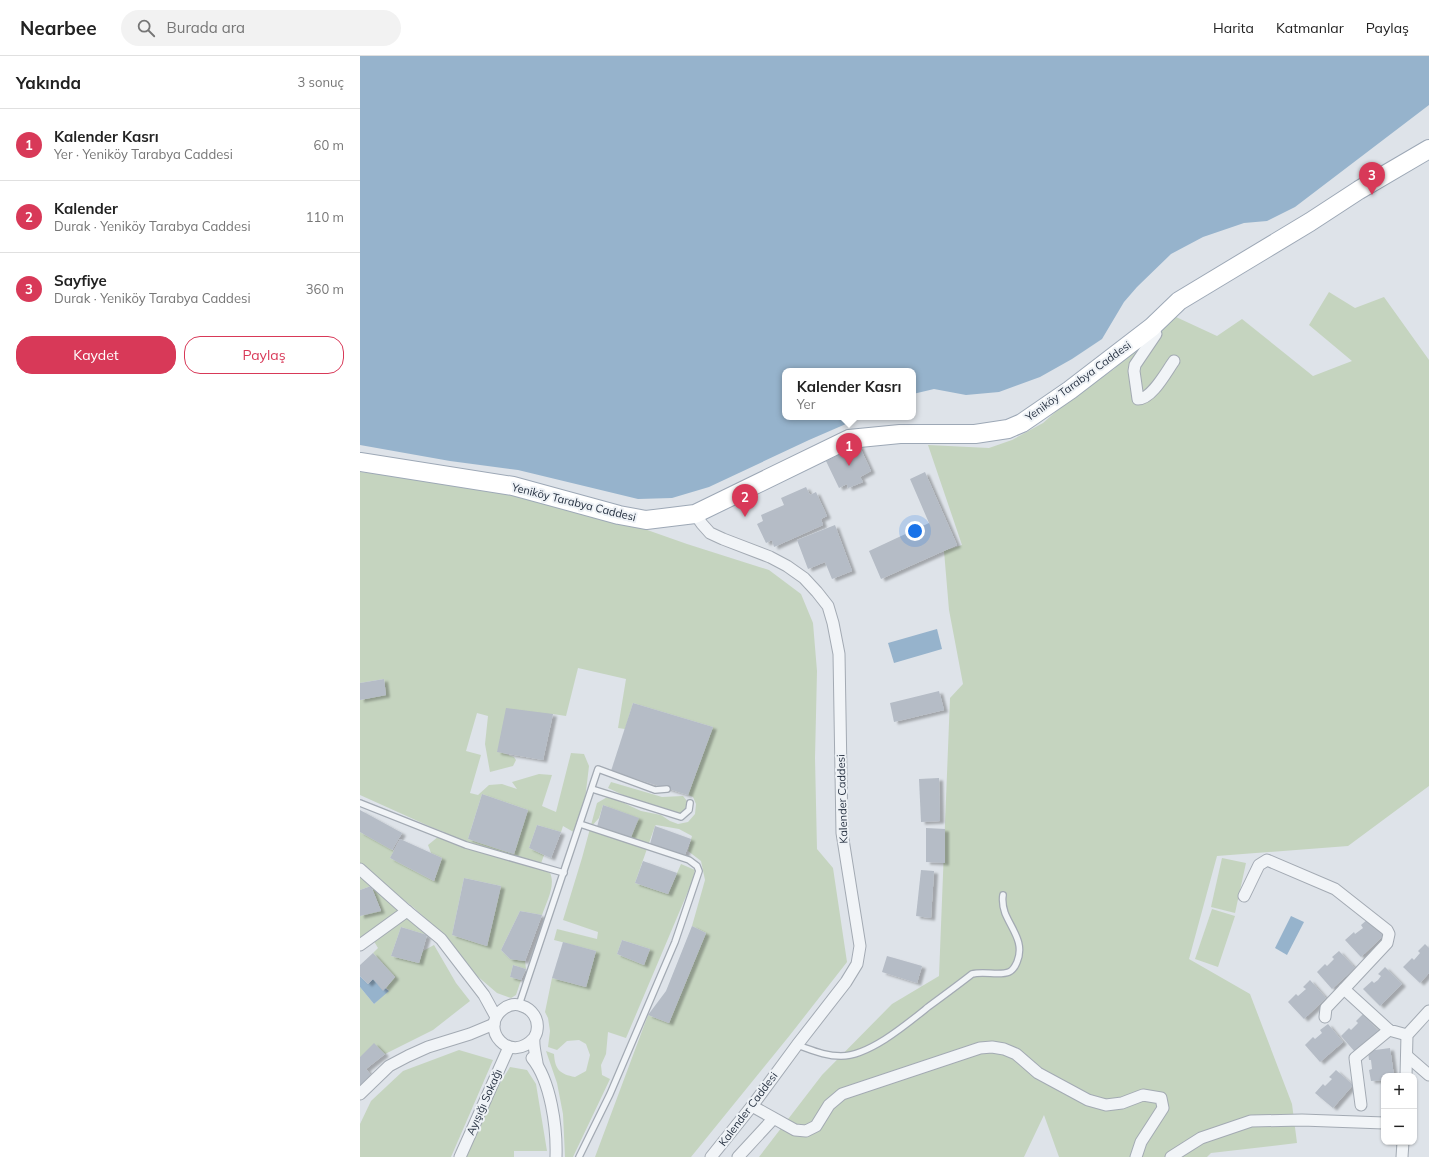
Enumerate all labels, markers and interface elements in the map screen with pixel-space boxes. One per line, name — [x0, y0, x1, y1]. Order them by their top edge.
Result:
search box — [121, 10, 401, 46]
text: Nearbee — [20, 16, 97, 40]
icon: search — [135, 17, 157, 39]
text: Burada ara — [167, 18, 245, 37]
text: Harita — [1213, 19, 1254, 37]
text: Katmanlar — [1276, 19, 1344, 37]
text: Paylaş — [1366, 19, 1409, 37]
text: Yakında — [16, 72, 81, 93]
text: 3 sonuç — [297, 74, 344, 90]
text: Kalender Kasrı — [54, 127, 159, 146]
text: 1 — [25, 137, 33, 153]
text: 60 m — [314, 137, 344, 153]
text: Yer · Yeniköy Tarabya Caddesi — [54, 146, 233, 162]
pin: 3 — [1359, 162, 1385, 195]
text: Kalender — [54, 199, 118, 218]
text: 2 — [25, 209, 33, 225]
text: 110 m — [306, 209, 344, 225]
text: Durak · Yeniköy Tarabya Caddesi — [54, 218, 251, 234]
text: Sayfiye — [54, 271, 107, 290]
text: 3 — [25, 281, 33, 297]
text: 360 m — [306, 281, 344, 297]
text: Durak · Yeniköy Tarabya Caddesi — [54, 290, 251, 306]
button: Kaydet — [16, 336, 176, 374]
button: Paylaş — [184, 336, 344, 374]
street label: Yeniköy Tarabya Caddesi — [1022, 338, 1134, 425]
popup — [782, 368, 916, 420]
text: Kalender Kasrı — [797, 377, 901, 396]
text: Yer — [797, 396, 815, 412]
pin: 1 — [836, 433, 862, 466]
street label: Yeniköy Tarabya Caddesi — [510, 480, 637, 524]
pin: 2 — [732, 484, 758, 517]
your location — [905, 521, 925, 541]
street label: Kalender Caddesi — [833, 754, 851, 844]
street label: Ayışığı Sokağı — [463, 1067, 505, 1137]
street label: Kalender Caddesi — [716, 1069, 780, 1149]
map controls — [1381, 1073, 1417, 1145]
button: + — [1381, 1073, 1417, 1109]
button: − — [1381, 1109, 1417, 1145]

